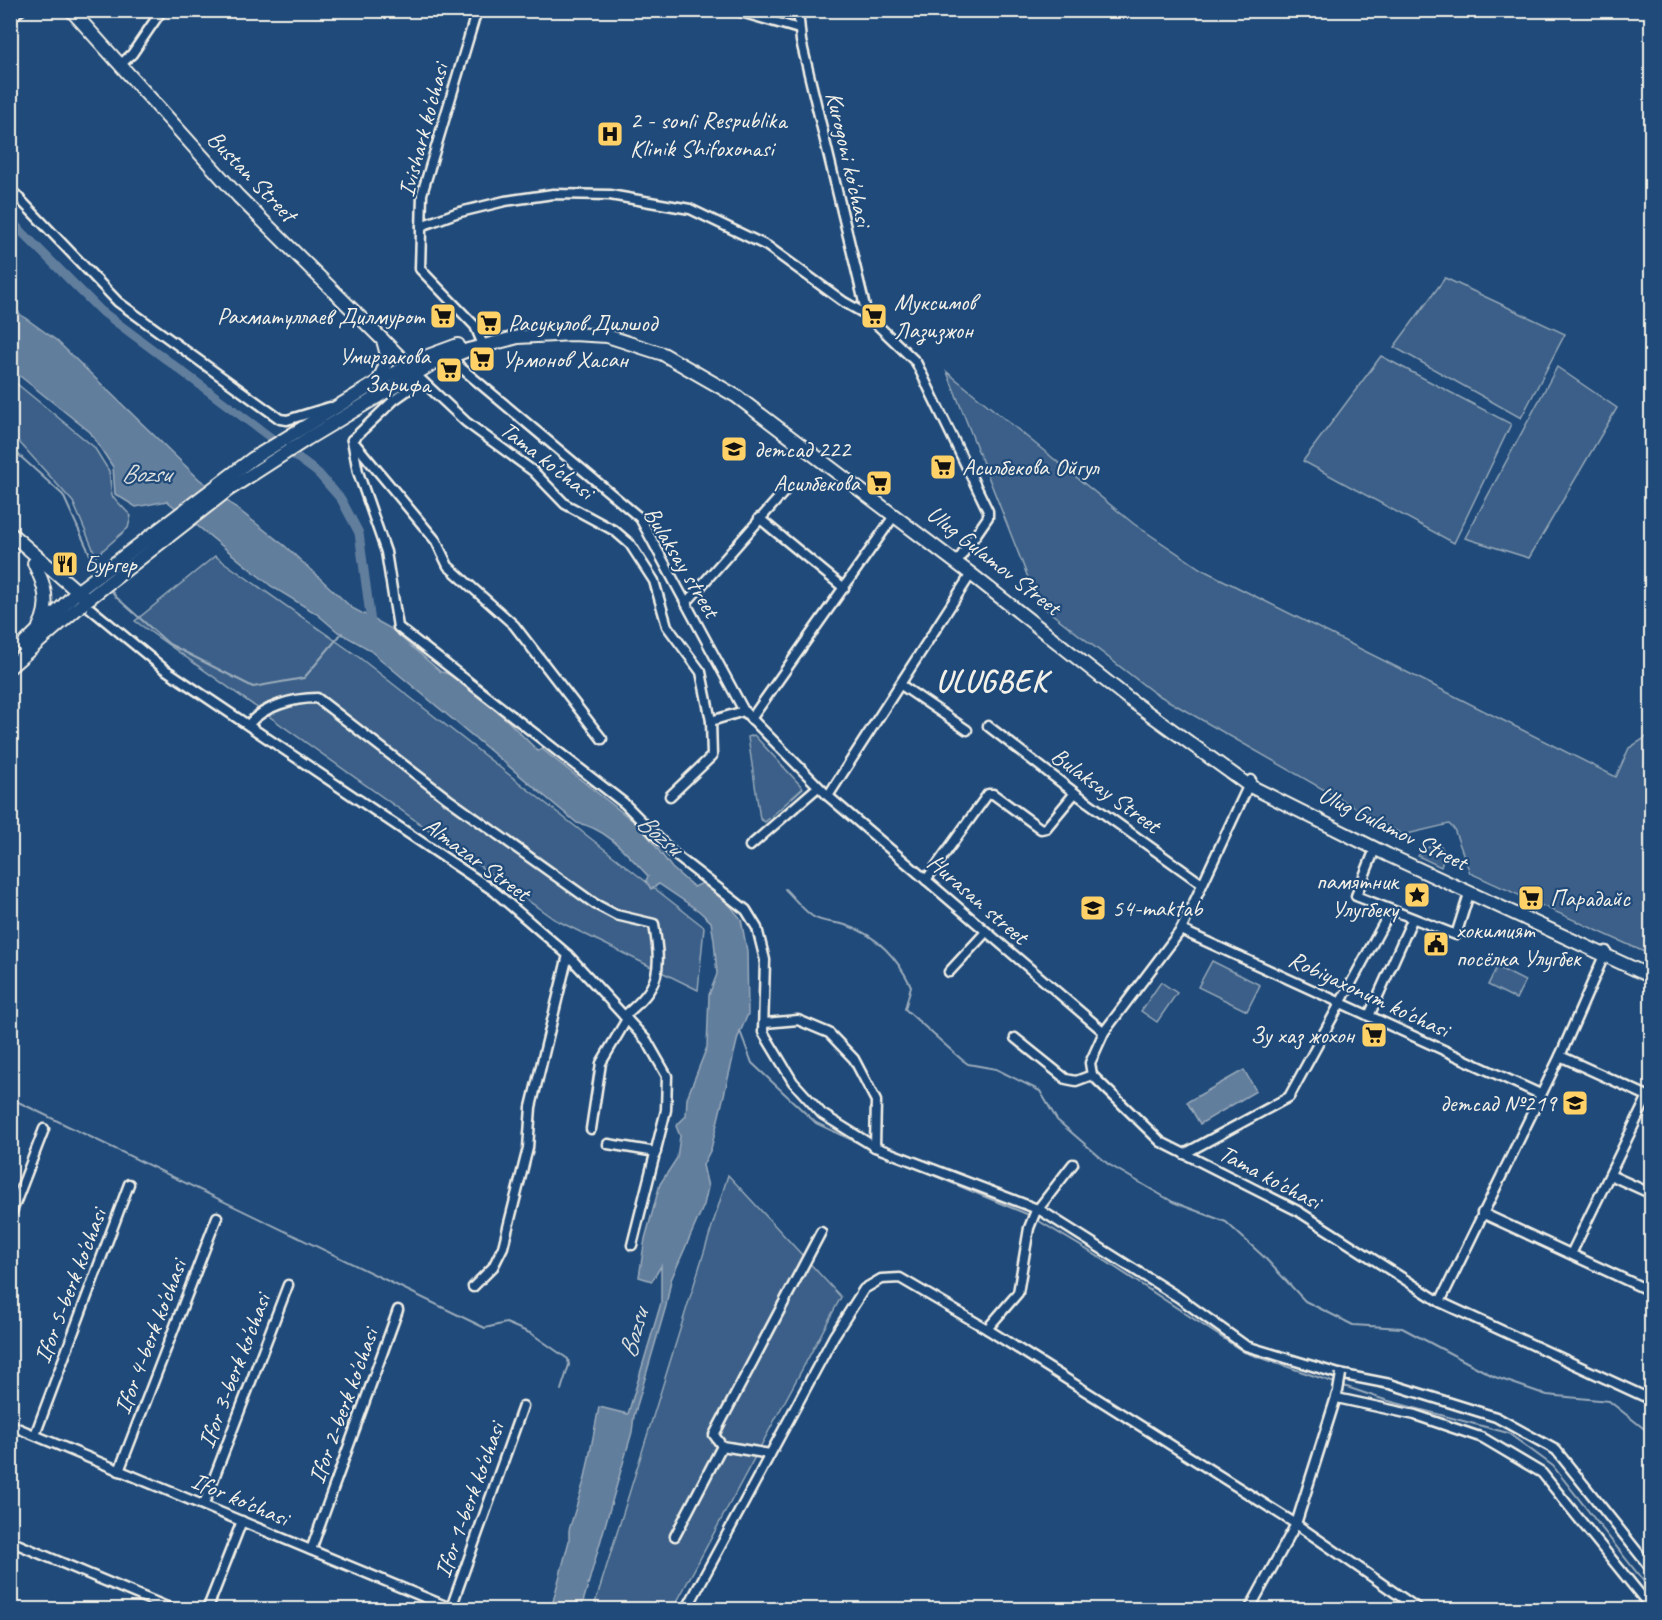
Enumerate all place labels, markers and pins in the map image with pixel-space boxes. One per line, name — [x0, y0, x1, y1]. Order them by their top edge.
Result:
place label: 2 - sonli Respublika Klinik Shifoxonasi — [630, 105, 788, 163]
hospital icon: 2 - sonli Respublika Klinik Shifoxonasi — [595, 119, 625, 149]
place label: Муксимов Лазизжон — [894, 287, 981, 346]
place label: Рахматуллаев Дилмурот — [217, 301, 426, 331]
supermarket icon: Рахматуллаев Дилмурот — [428, 301, 458, 331]
supermarket icon: Муксимов Лазизжон — [859, 301, 889, 331]
supermarket icon: Расукулов Дилшод — [474, 308, 504, 338]
place label: Расукулов Дилшод — [508, 308, 659, 338]
place label: Умирзакова Зарифа — [339, 341, 432, 399]
supermarket icon: Урмонов Хасан — [467, 344, 497, 374]
place label: Урмонов Хасан — [502, 344, 630, 374]
supermarket icon: Умирзакова Зарифа — [434, 355, 464, 385]
school or university icon: детсад 222 — [719, 434, 749, 464]
place label: детсад 222 — [754, 434, 852, 464]
supermarket icon: Асилбекова Ойгул — [928, 452, 958, 482]
place label: Асилбекова Ойгул — [962, 452, 1100, 482]
place label: Асилбекова — [773, 468, 862, 498]
supermarket icon: Асилбекова — [864, 468, 894, 498]
restaurant icon: Бургер — [50, 549, 80, 579]
place label: Бургер — [84, 549, 138, 579]
place label: памятник Улугбеку — [1316, 866, 1400, 924]
place icon: памятник Улугбеку — [1402, 880, 1432, 910]
supermarket icon: Парадайс — [1516, 883, 1546, 913]
place label: Парадайс — [1550, 883, 1631, 913]
school or university icon: 54-maktab — [1078, 893, 1108, 923]
place label: 54-maktab — [1112, 893, 1204, 923]
place label: хокимият посёлка Улугбек — [1456, 915, 1583, 973]
public building icon: хокимият посёлка Улугбек — [1421, 929, 1451, 959]
place label: Зу хаз жохон — [1250, 1020, 1355, 1050]
supermarket icon: Зу хаз жохон — [1359, 1020, 1389, 1050]
place label: детсад №219 — [1440, 1088, 1558, 1118]
school or university icon: детсад №219 — [1560, 1088, 1590, 1118]

